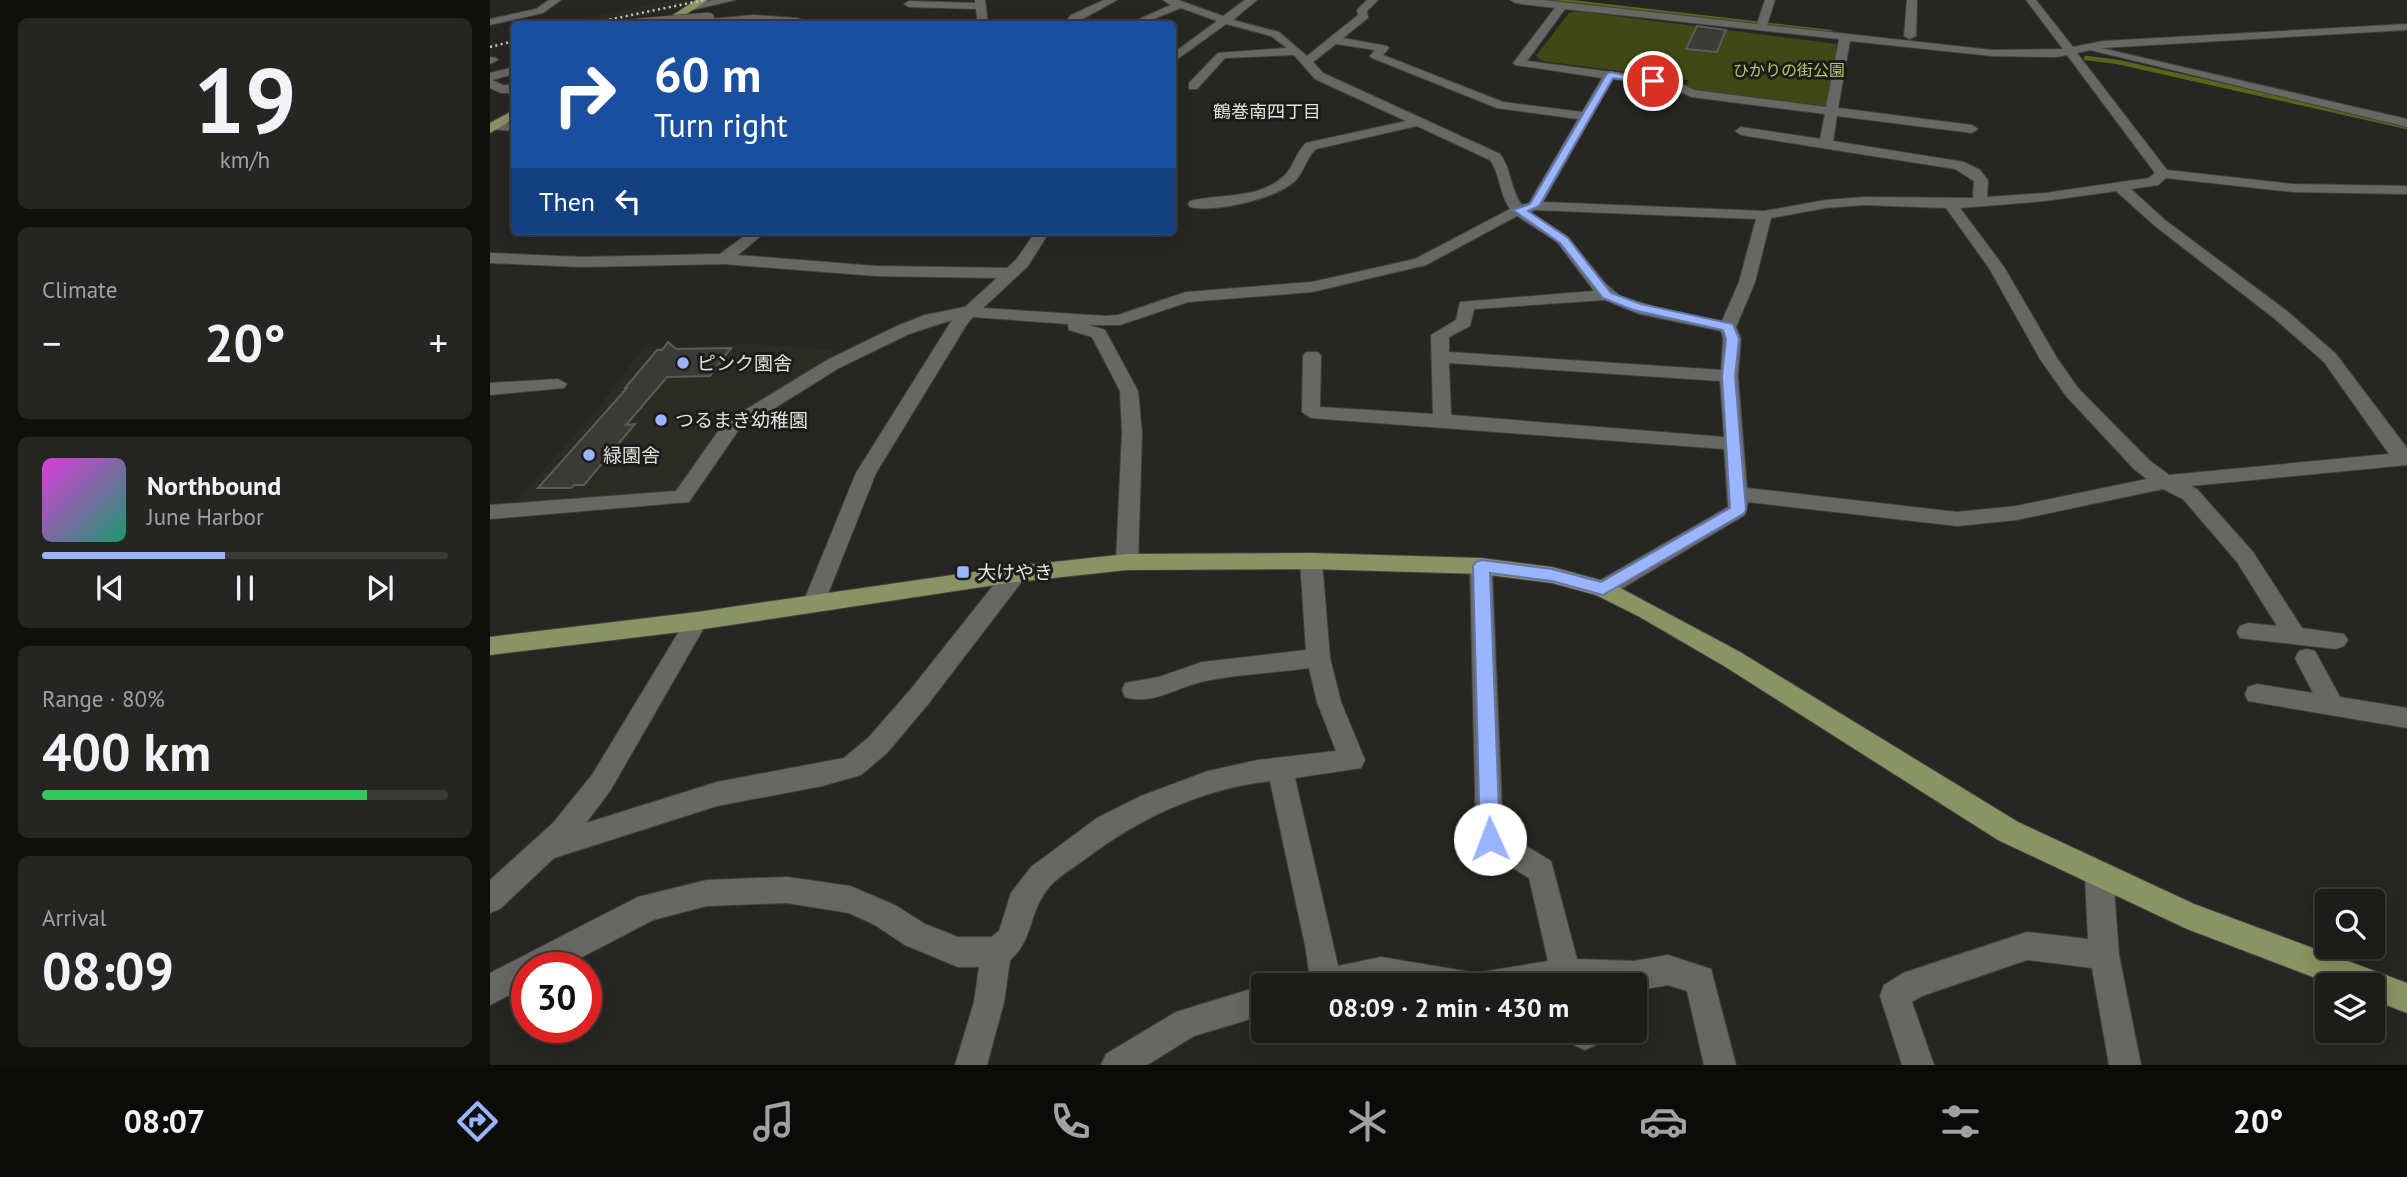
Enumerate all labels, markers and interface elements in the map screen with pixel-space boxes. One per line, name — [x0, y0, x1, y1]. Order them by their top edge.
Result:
text: 19 — [193, 40, 297, 158]
text: 60 m — [654, 42, 761, 106]
icon: right — [539, 49, 630, 140]
pin — [1623, 51, 1683, 111]
park label: ひかりの街公園 — [1733, 60, 1845, 80]
icon: arrive — [1634, 62, 1672, 100]
district label: 鶴巻南四丁目 — [1213, 100, 1321, 123]
text: Turn right — [654, 104, 788, 146]
text: km/h — [220, 145, 270, 174]
icon: left — [609, 182, 647, 220]
text: Then — [539, 185, 595, 218]
text: Climate — [42, 275, 117, 304]
text: 20° — [204, 309, 286, 376]
text: − — [42, 318, 61, 367]
text: + — [429, 318, 448, 367]
place label: ピンク園舎 — [697, 351, 792, 375]
marker: ピンク園舎 — [675, 355, 691, 371]
place label: つるまき幼稚園 — [675, 408, 808, 432]
marker: つるまき幼稚園 — [653, 412, 669, 428]
place label: 緑園舎 — [603, 443, 660, 467]
marker: 緑園舎 — [581, 447, 597, 463]
text: Northbound — [147, 469, 281, 502]
text: June Harbor — [147, 502, 264, 531]
place label: 大けやき — [977, 560, 1053, 584]
marker: 大けやき — [955, 564, 971, 580]
icon: previous — [91, 569, 129, 607]
icon: pause — [226, 569, 264, 607]
icon: next — [361, 569, 399, 607]
text: Range · 80% — [42, 684, 165, 713]
text: 400 km — [42, 718, 211, 785]
position arrow — [1453, 802, 1527, 876]
map controls — [2315, 889, 2385, 1043]
button: search — [2315, 889, 2385, 959]
text: Arrival — [42, 903, 106, 932]
text: 08:09 — [42, 937, 174, 1004]
speed limit sign: 30 — [511, 952, 602, 1043]
button: layers — [2315, 973, 2385, 1043]
text: 08:09 · 2 min · 430 m — [1329, 991, 1569, 1024]
icon: directions — [453, 1097, 502, 1146]
icon: music — [749, 1097, 798, 1146]
icon: phone — [1046, 1097, 1095, 1146]
icon: climate — [1343, 1097, 1392, 1146]
icon: car — [1639, 1097, 1688, 1146]
icon: filters — [1936, 1097, 1985, 1146]
text: 08:07 — [124, 1100, 205, 1142]
text: 20° — [2233, 1100, 2283, 1142]

